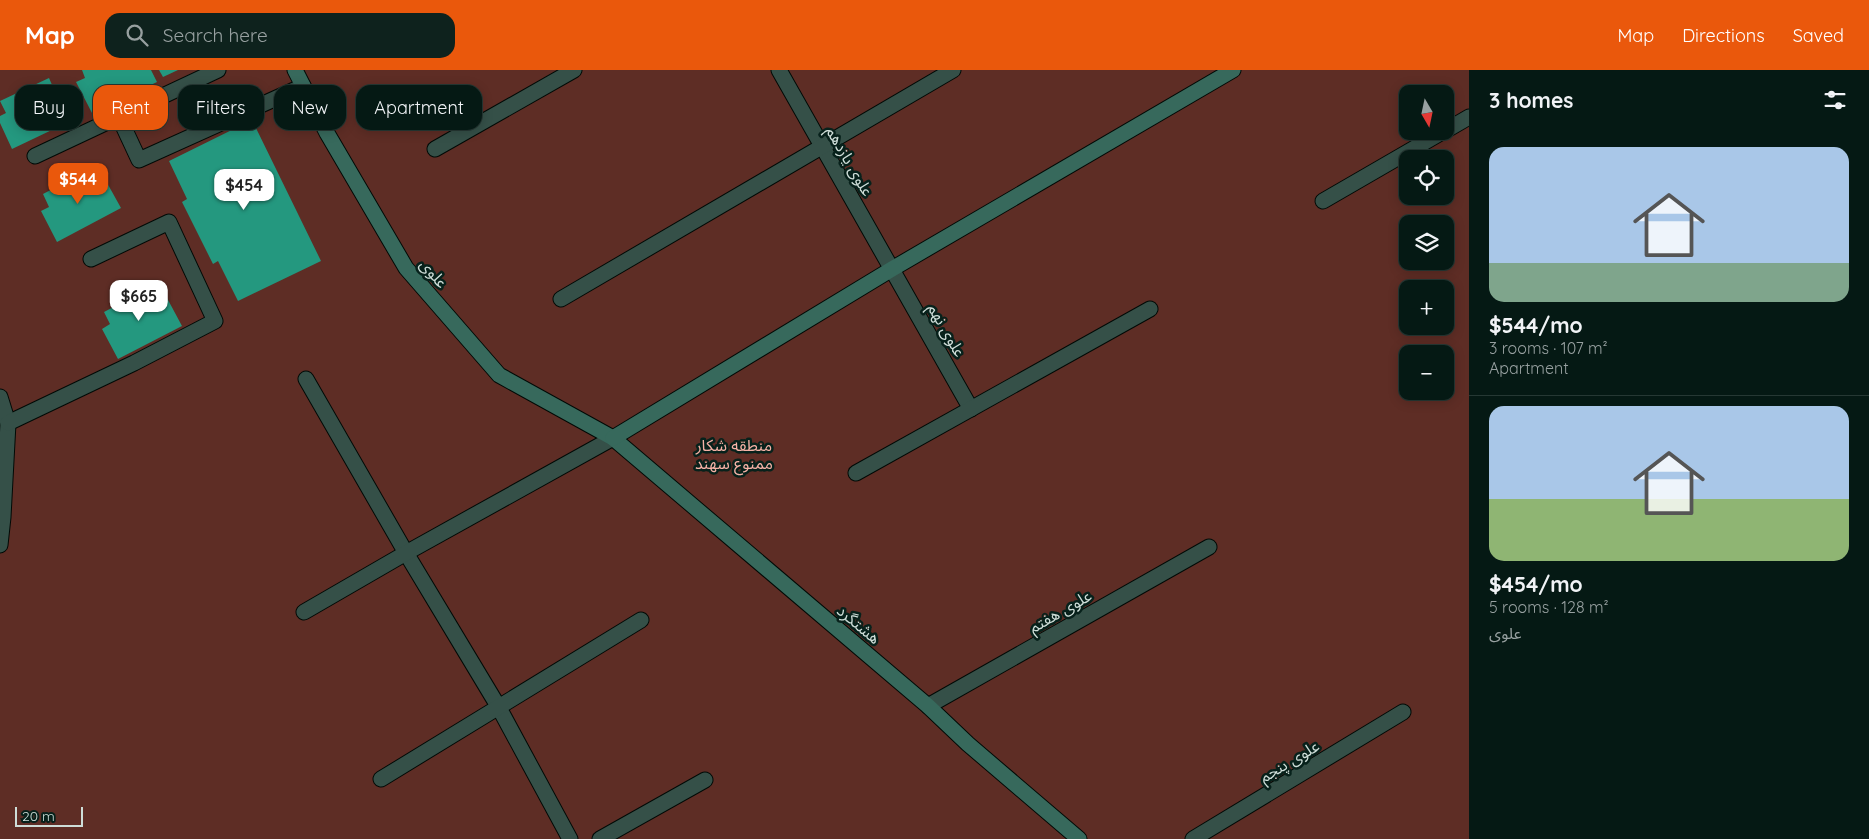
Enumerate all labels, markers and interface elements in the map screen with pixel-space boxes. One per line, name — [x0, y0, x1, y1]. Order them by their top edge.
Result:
search box — [105, 13, 455, 58]
text: Map — [25, 20, 75, 50]
icon: search — [123, 21, 151, 49]
text: Search here — [163, 23, 268, 47]
text: Map — [1617, 24, 1654, 47]
text: Directions — [1682, 24, 1765, 47]
text: Saved — [1793, 24, 1844, 47]
chip: Buy — [15, 85, 83, 130]
chip: Rent — [93, 85, 168, 130]
chip: Filters — [178, 85, 264, 130]
chip: New — [274, 85, 346, 130]
chip: Apartment — [356, 85, 482, 130]
north arrow — [1399, 85, 1454, 140]
map controls — [1399, 85, 1454, 400]
icon: filters — [1821, 86, 1849, 114]
text: 3 homes — [1489, 87, 1573, 113]
street label: علوی یازدهم — [819, 122, 878, 201]
button: locate — [1399, 150, 1454, 205]
pin: $544 — [48, 162, 108, 205]
pin: $454 — [214, 168, 274, 211]
text: $544 — [59, 169, 97, 189]
text: $454 — [225, 175, 263, 195]
icon: home — [1624, 180, 1714, 270]
button: layers — [1399, 215, 1454, 270]
street label: علوی — [416, 254, 452, 292]
pin: $665 — [109, 280, 169, 322]
button: + — [1399, 280, 1454, 335]
text: $665 — [121, 286, 157, 306]
street label: علوی نهم — [921, 300, 970, 362]
text: $544/mo — [1489, 312, 1583, 338]
text: 3 rooms · 107 m² — [1489, 338, 1608, 358]
button: − — [1399, 345, 1454, 400]
text: Apartment — [1489, 358, 1569, 378]
park label: منطقه شکار ممنوع سهند — [695, 435, 773, 476]
icon: home — [1624, 438, 1714, 528]
text: $454/mo — [1489, 571, 1583, 597]
street label: علوی هفتم — [1025, 585, 1096, 640]
text: 5 rooms · 128 m² — [1489, 597, 1609, 617]
street label: هشتگرد — [833, 600, 885, 648]
text: علوی — [1489, 623, 1522, 643]
street label: علوی پنجم — [1255, 735, 1324, 789]
scale bar — [15, 804, 82, 827]
text: 20 m — [22, 807, 55, 825]

